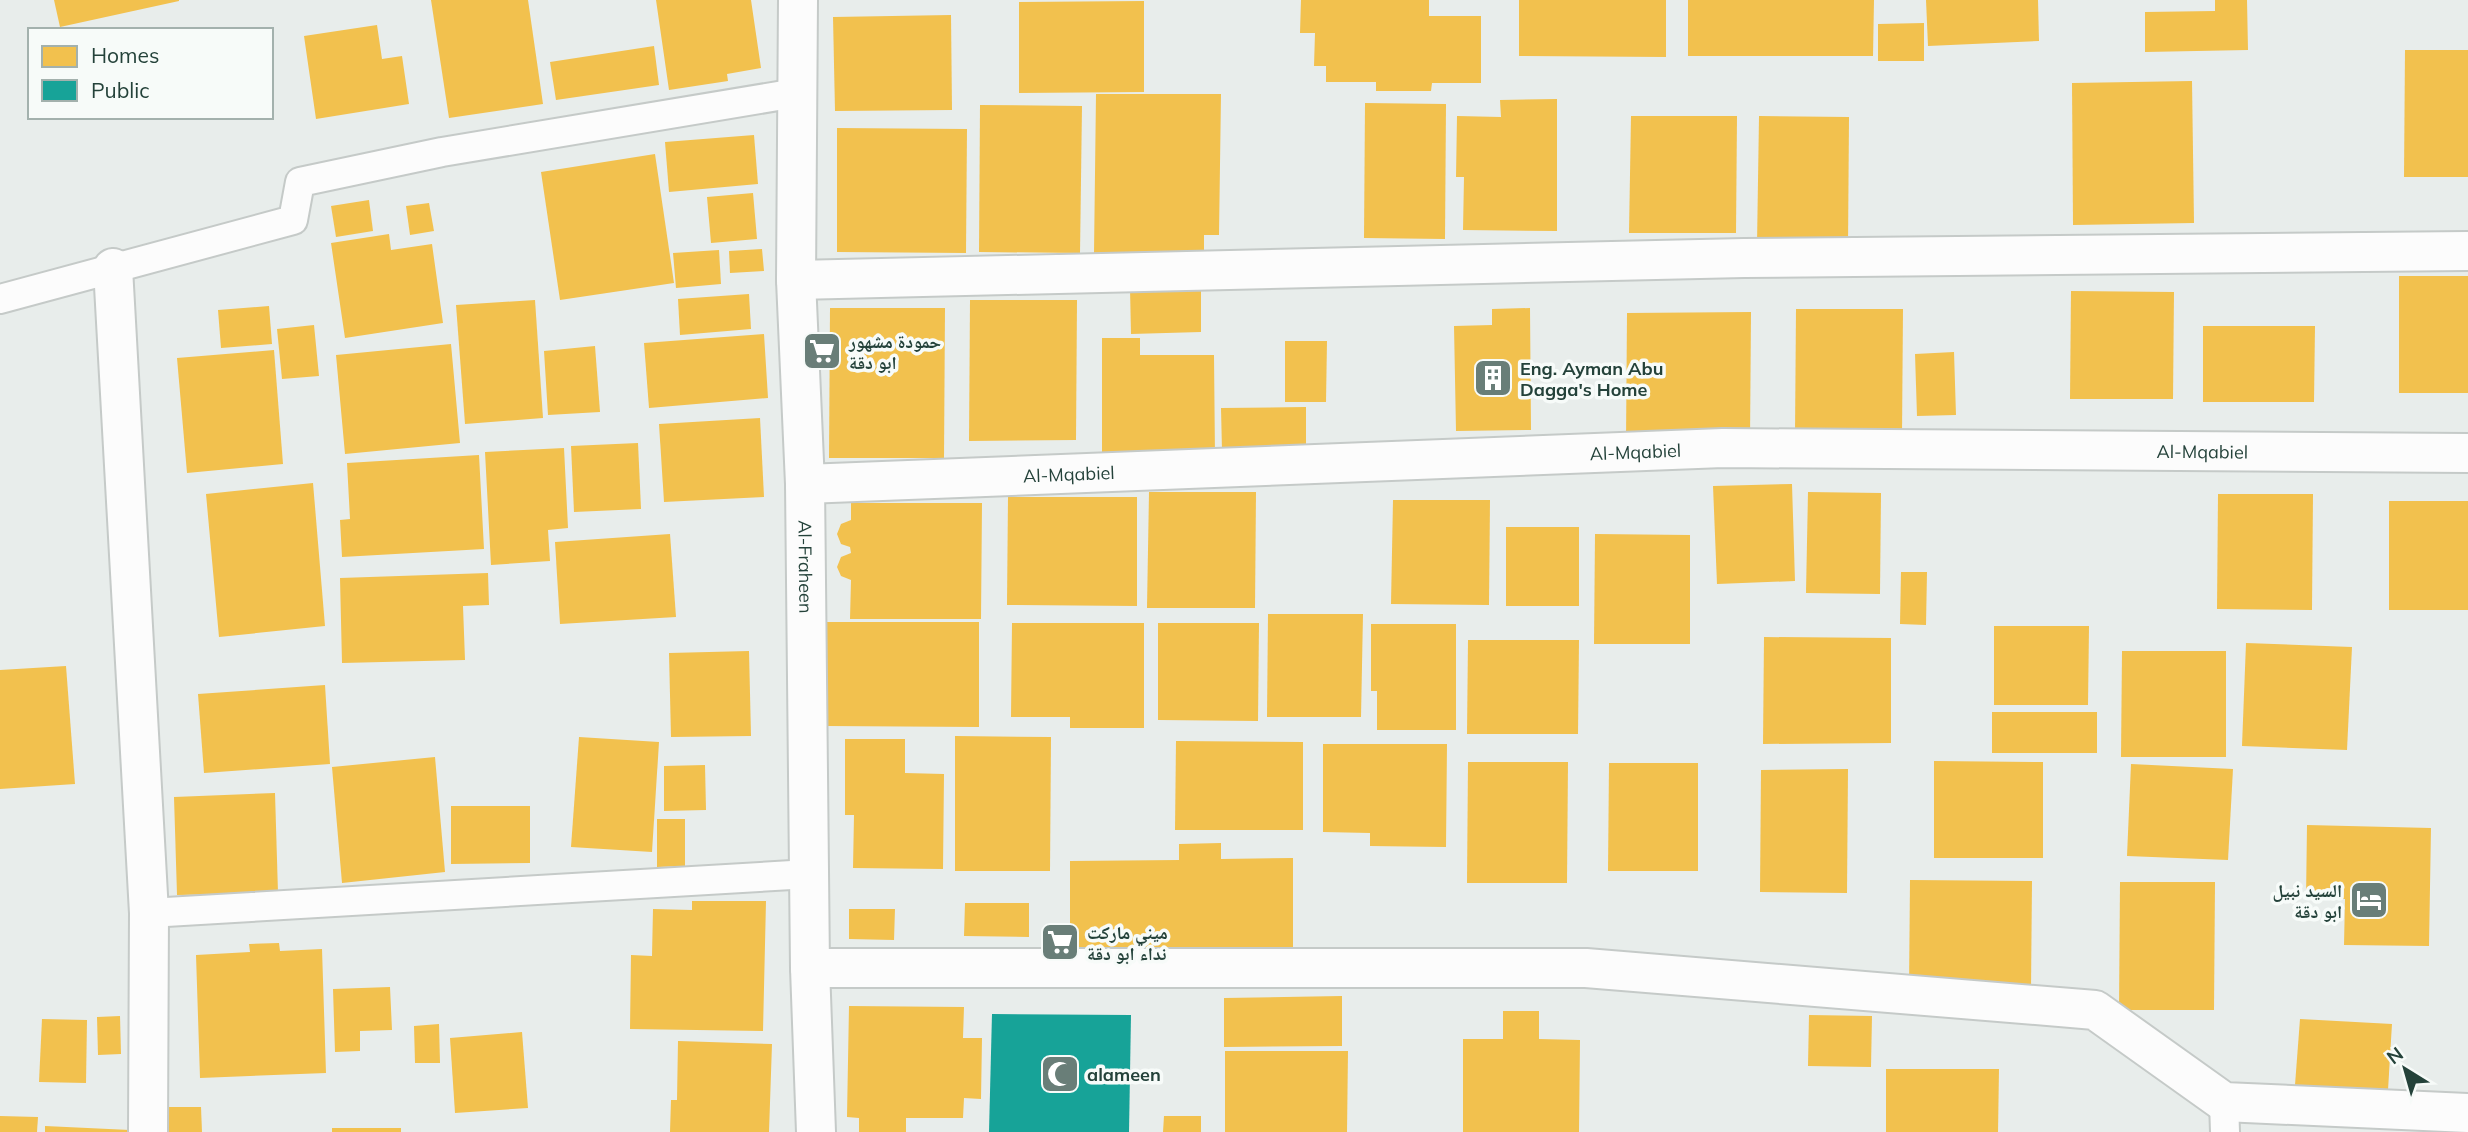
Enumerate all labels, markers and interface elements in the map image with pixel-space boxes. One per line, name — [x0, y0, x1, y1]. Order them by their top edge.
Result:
legend — [28, 28, 273, 119]
text: Homes — [91, 42, 159, 68]
text: Public — [91, 77, 150, 103]
supermarket icon: حمودة مشهور ابو دقة — [801, 330, 843, 372]
place label: حمودة مشهور ابو دقة — [848, 330, 941, 374]
building icon: Eng. Ayman Abu Dagga's Home — [1472, 357, 1514, 399]
place label: Eng. Ayman Abu Dagga's Home — [1520, 357, 1663, 401]
street label: Al-Mqabiel — [1589, 438, 1682, 465]
street label: Al-Mqabiel — [2156, 439, 2248, 463]
street label: Al-Mqabiel — [1023, 460, 1115, 487]
street label: Al-Fraheen — [794, 520, 818, 613]
place label: السيد نبيل ابو دقة — [2273, 879, 2342, 923]
hotel icon: السيد نبيل ابو دقة — [2348, 879, 2390, 921]
supermarket icon: ميني ماركت نداء ابو دقة — [1039, 921, 1081, 963]
place label: ميني ماركت نداء ابو دقة — [1087, 921, 1168, 965]
north arrow — [2370, 1034, 2440, 1104]
text: N — [2382, 1042, 2408, 1069]
mosque icon: alameen — [1039, 1053, 1081, 1095]
place label: alameen — [1087, 1063, 1161, 1086]

